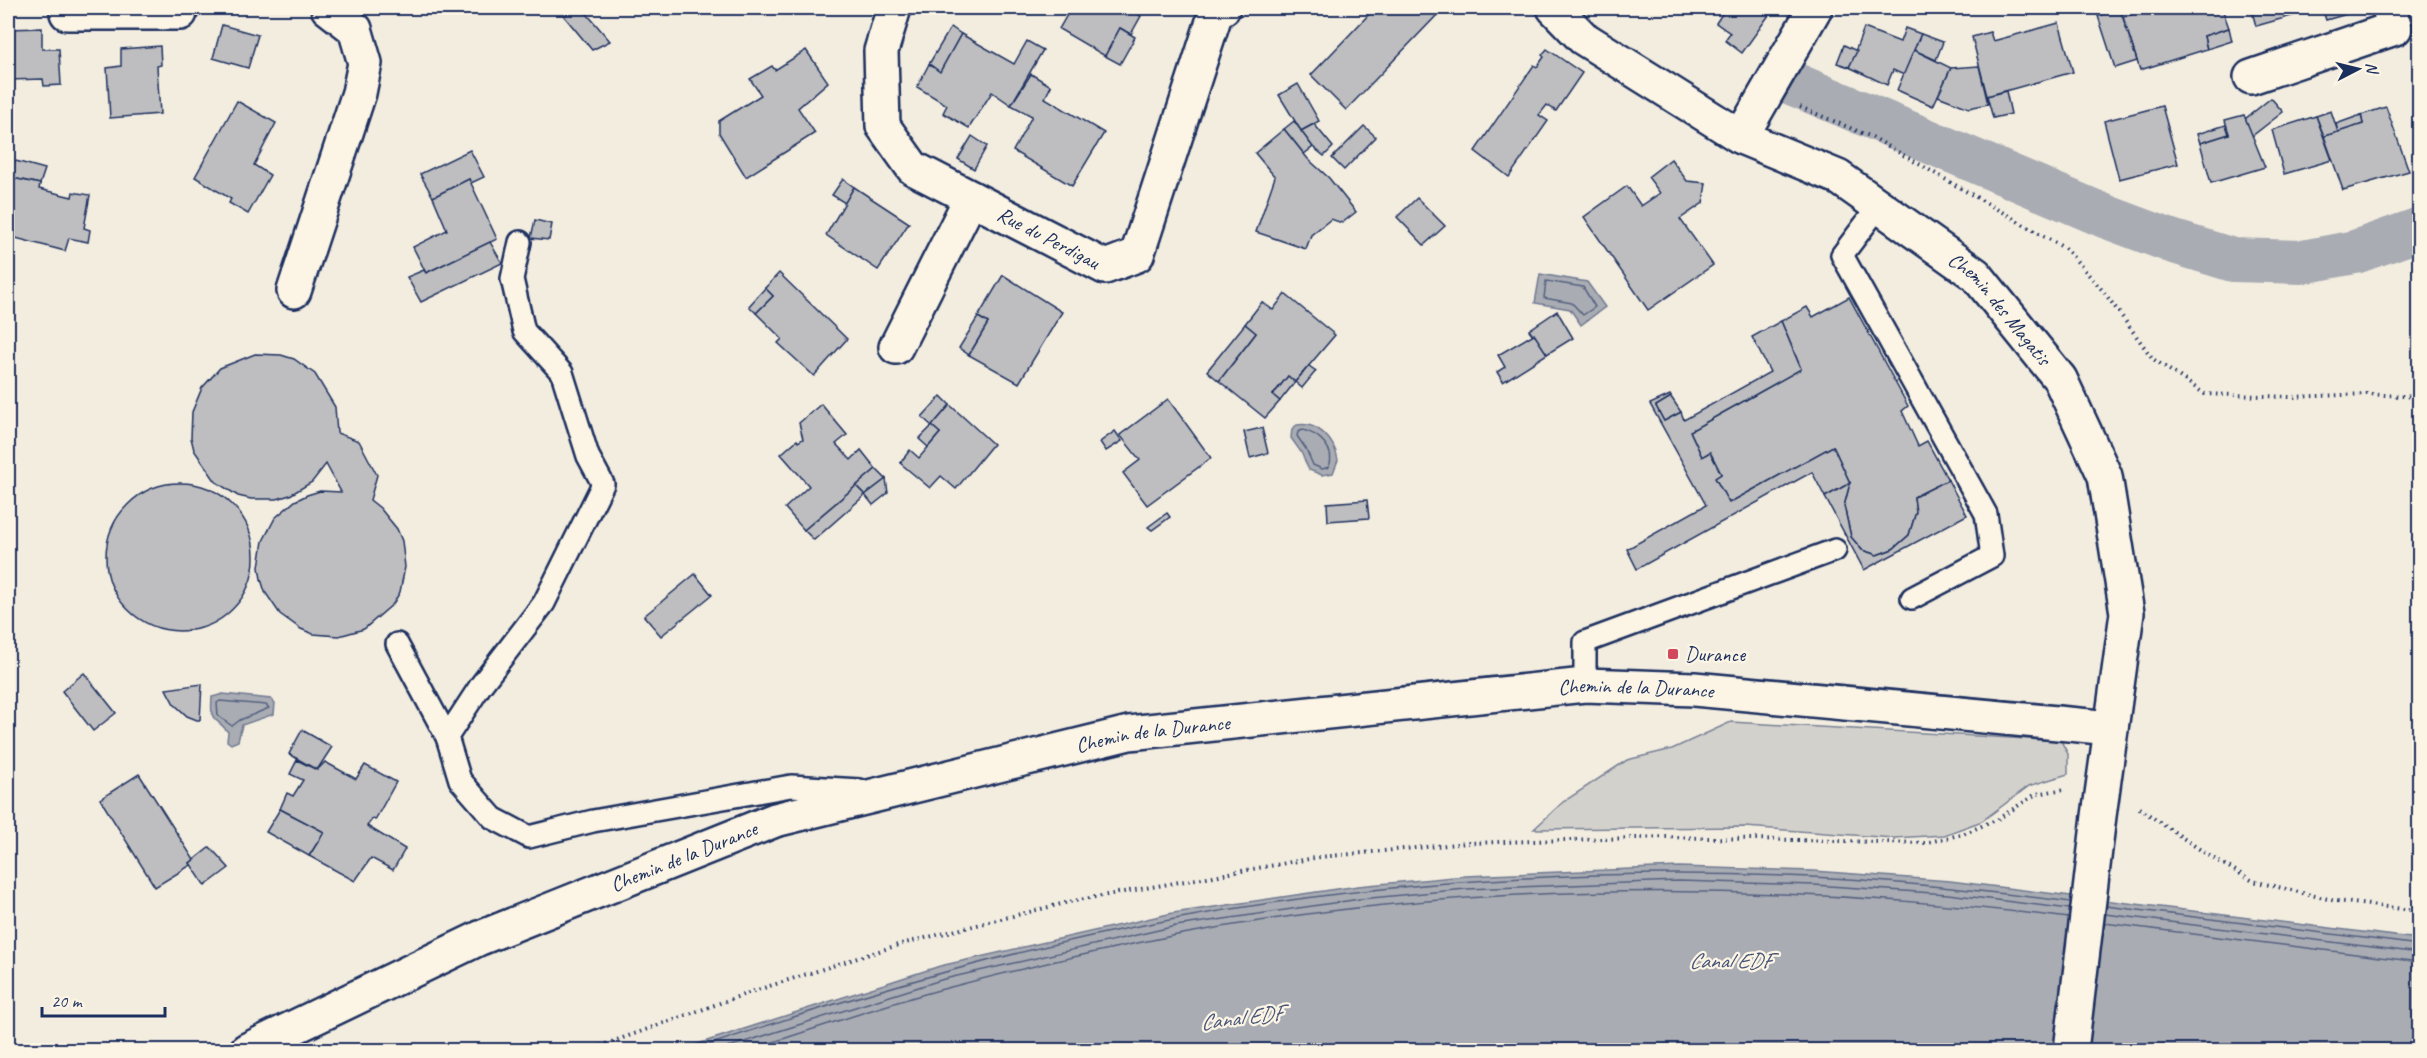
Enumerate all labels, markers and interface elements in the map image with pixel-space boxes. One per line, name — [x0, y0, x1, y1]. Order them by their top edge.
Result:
north arrow — [2328, 39, 2388, 99]
text: N — [2361, 61, 2383, 76]
street label: Rue du Perdigau — [993, 201, 1105, 275]
street label: Chemin des Magatis — [1943, 246, 2058, 372]
place label: Durance — [1685, 641, 1746, 667]
marker: Durance — [1666, 647, 1680, 661]
street label: Chemin de la Durance — [1557, 672, 1717, 704]
street label: Chemin de la Durance — [1073, 709, 1233, 759]
street label: Chemin de la Durance — [607, 815, 763, 897]
water label: Canal EDF — [1689, 947, 1780, 975]
scale bar — [42, 980, 165, 1018]
text: 20 m — [51, 990, 84, 1012]
water label: Canal EDF — [1199, 998, 1292, 1037]

